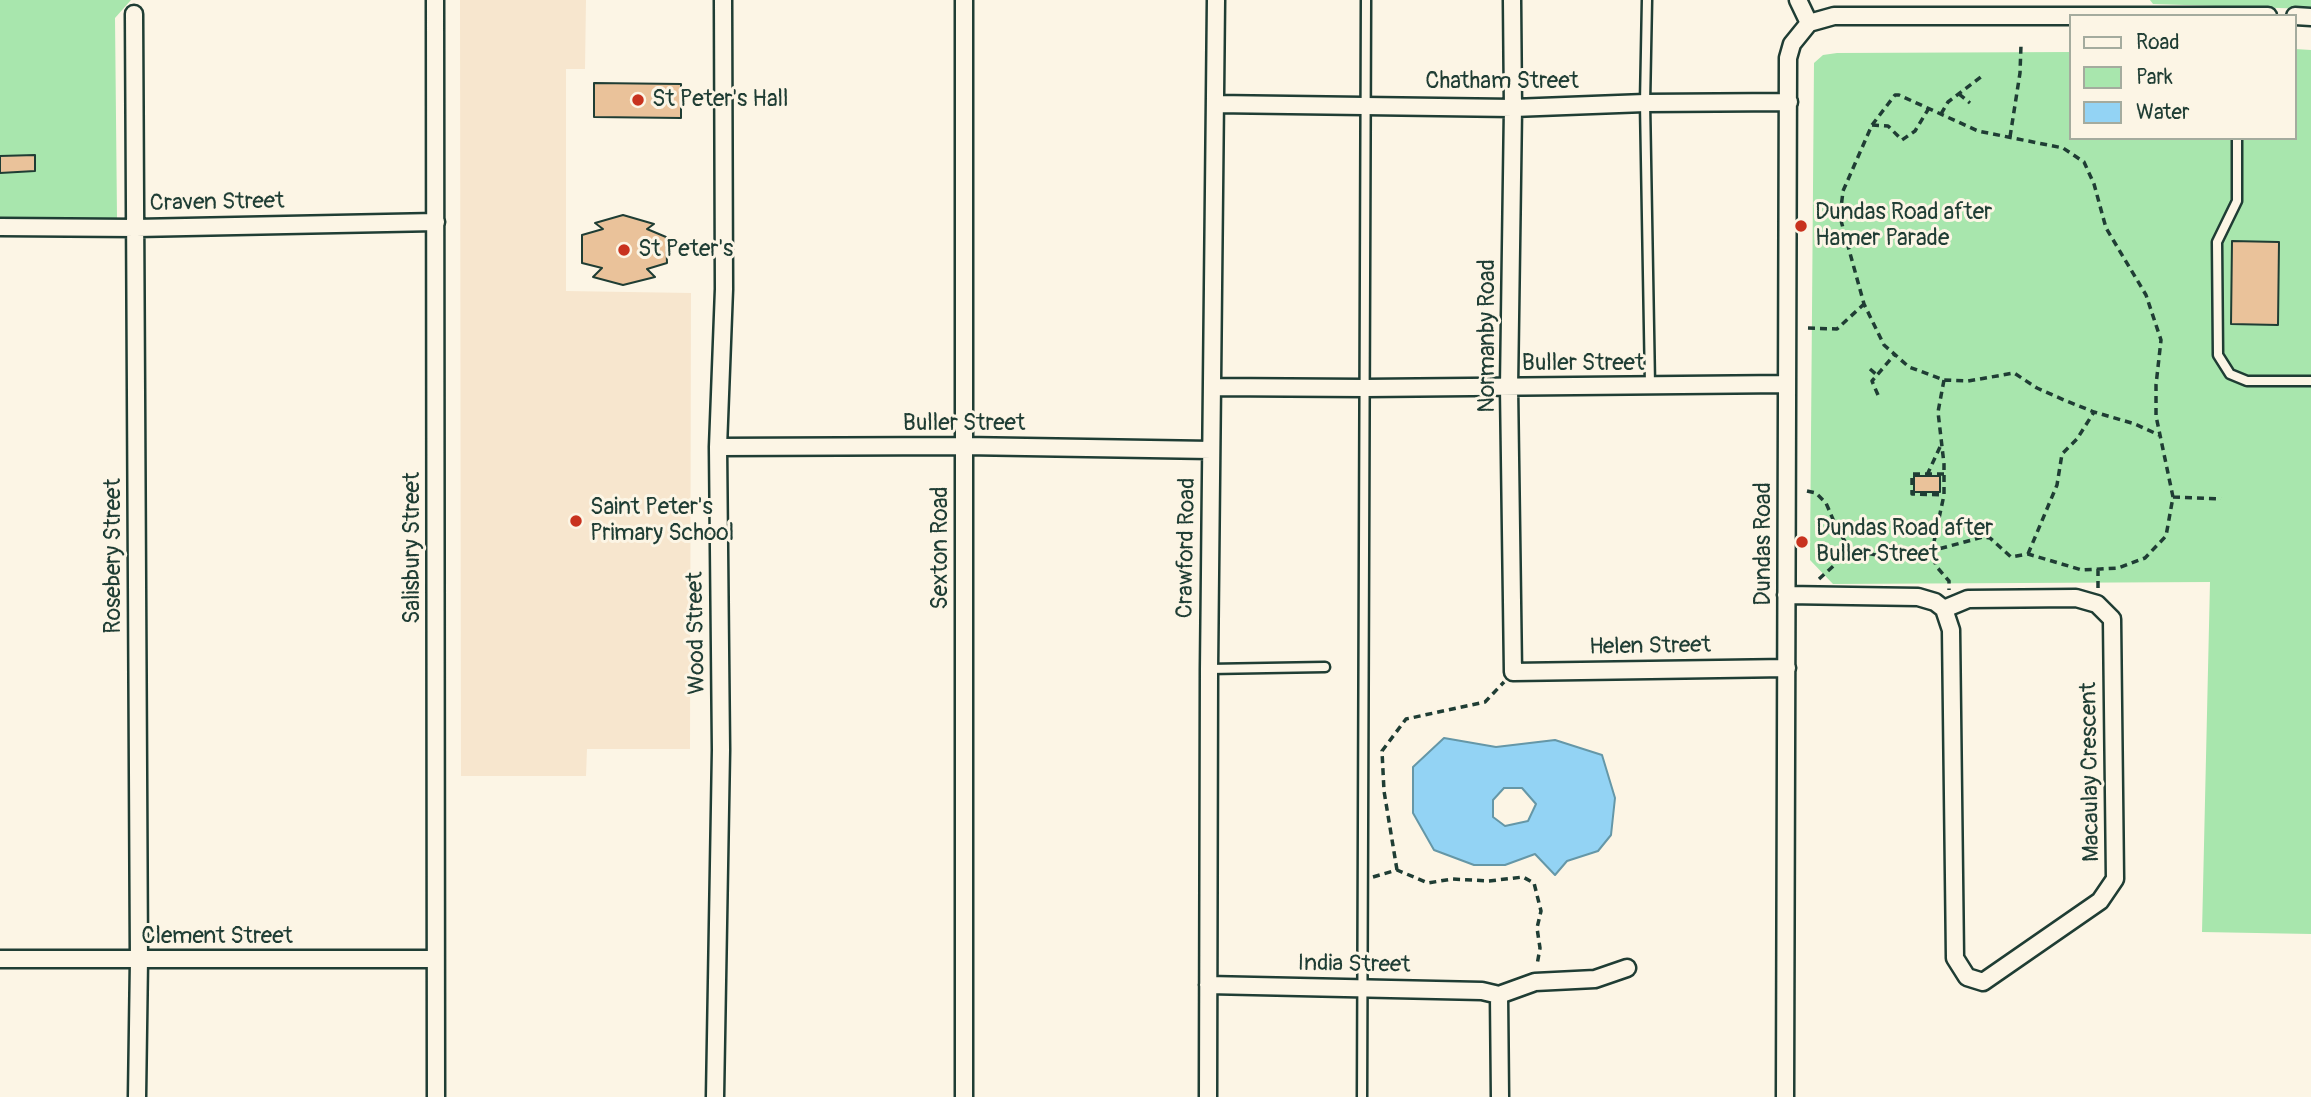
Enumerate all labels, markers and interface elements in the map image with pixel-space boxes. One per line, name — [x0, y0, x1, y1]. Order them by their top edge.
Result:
legend — [2070, 14, 2297, 140]
text: Road — [2136, 29, 2180, 56]
text: Park — [2136, 64, 2173, 91]
street label: Chatham Street — [1425, 68, 1579, 96]
place label: St Peter's Hall — [652, 86, 789, 114]
marker: St Peter's Hall — [630, 92, 646, 108]
text: Water — [2136, 99, 2189, 126]
street label: Craven Street — [149, 188, 285, 218]
place label: Dundas Road after Hamer Parade — [1815, 199, 1992, 253]
marker: Dundas Road after Hamer Parade — [1793, 218, 1809, 234]
place label: St Peter's — [638, 236, 733, 264]
marker: St Peter's — [616, 242, 632, 258]
street label: Normanby Road — [1474, 259, 1502, 413]
street label: Buller Street — [1522, 350, 1644, 378]
street label: Buller Street — [903, 410, 1025, 438]
street label: Salisbury Street — [399, 472, 427, 624]
street label: Crawford Road — [1172, 477, 1202, 619]
street label: Rosebery Street — [100, 478, 128, 634]
street label: Dundas Road — [1750, 482, 1778, 606]
street label: Sexton Road — [927, 486, 955, 610]
place label: Saint Peter's Primary School — [590, 494, 734, 548]
marker: Saint Peter's Primary School — [568, 513, 584, 529]
place label: Dundas Road after Buller Street — [1816, 515, 1993, 569]
marker: Dundas Road after Buller Street — [1794, 534, 1810, 550]
street label: Wood Street — [682, 571, 712, 695]
street label: Helen Street — [1589, 632, 1711, 662]
street label: Macaulay Crescent — [2076, 682, 2106, 862]
street label: Clement Street — [141, 923, 293, 951]
street label: India Street — [1297, 950, 1411, 980]

